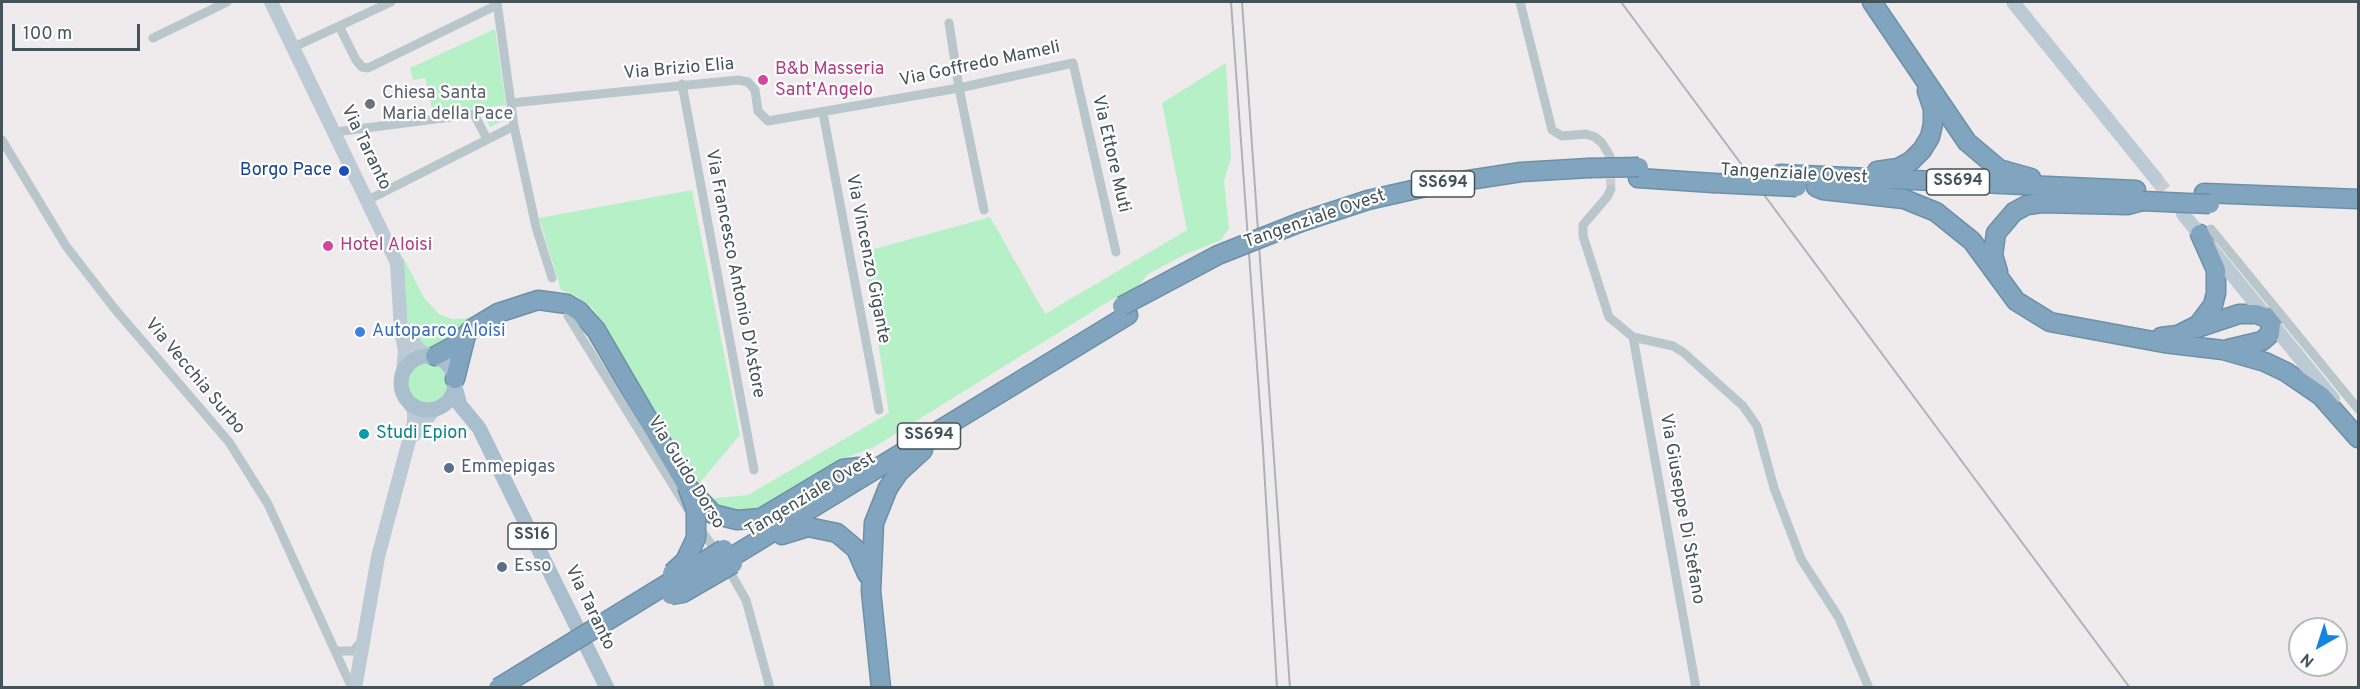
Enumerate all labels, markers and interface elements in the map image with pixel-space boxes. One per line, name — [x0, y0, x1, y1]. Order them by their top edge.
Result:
scale bar — [15, 12, 142, 50]
text: 100 m — [23, 23, 72, 46]
street label: Via Goffredo Mameli — [898, 37, 1062, 93]
street label: Via Brizio Elia — [623, 54, 735, 86]
place label: B&b Masseria Sant'Angelo — [775, 59, 884, 101]
marker: B&b Masseria Sant'Angelo — [756, 73, 770, 87]
place label: Chiesa Santa Maria della Pace — [382, 83, 513, 125]
street label: Via Ettore Muti — [1086, 93, 1134, 215]
marker: Chiesa Santa Maria della Pace — [363, 97, 377, 111]
street label: Via Taranto — [335, 102, 395, 194]
street label: Via Francesco Antonio D'Astore — [699, 148, 769, 400]
place label: Borgo Pace — [240, 160, 332, 182]
street label: Tangenziale Ovest — [1720, 160, 1868, 190]
marker: Borgo Pace — [337, 164, 351, 178]
road number: SS694 — [1926, 169, 1990, 195]
road number: SS694 — [1412, 171, 1474, 197]
street label: Via Vincenzo Gigante — [840, 172, 894, 346]
street label: Tangenziale Ovest — [1242, 186, 1388, 254]
place label: Hotel Aloisi — [340, 235, 432, 257]
marker: Hotel Aloisi — [321, 239, 335, 253]
street label: Via Vecchia Surbo — [139, 315, 249, 439]
place label: Autoparco Aloisi — [372, 321, 506, 343]
marker: Autoparco Aloisi — [353, 325, 367, 339]
street label: Via Giuseppe Di Stefano — [1654, 412, 1708, 606]
street label: Via Guido Dorso — [642, 413, 728, 533]
place label: Studi Epion — [376, 423, 467, 445]
road number: SS694 — [898, 423, 960, 449]
marker: Studi Epion — [357, 427, 371, 441]
street label: Tangenziale Ovest — [742, 449, 880, 543]
place label: Emmepigas — [461, 457, 555, 479]
marker: Emmepigas — [442, 461, 456, 475]
road number: SS16 — [508, 523, 556, 549]
place label: Esso — [514, 556, 551, 578]
marker: Esso — [495, 560, 509, 574]
street label: Via Taranto — [559, 562, 619, 654]
north arrow — [2288, 617, 2348, 677]
text: N — [2297, 648, 2319, 671]

